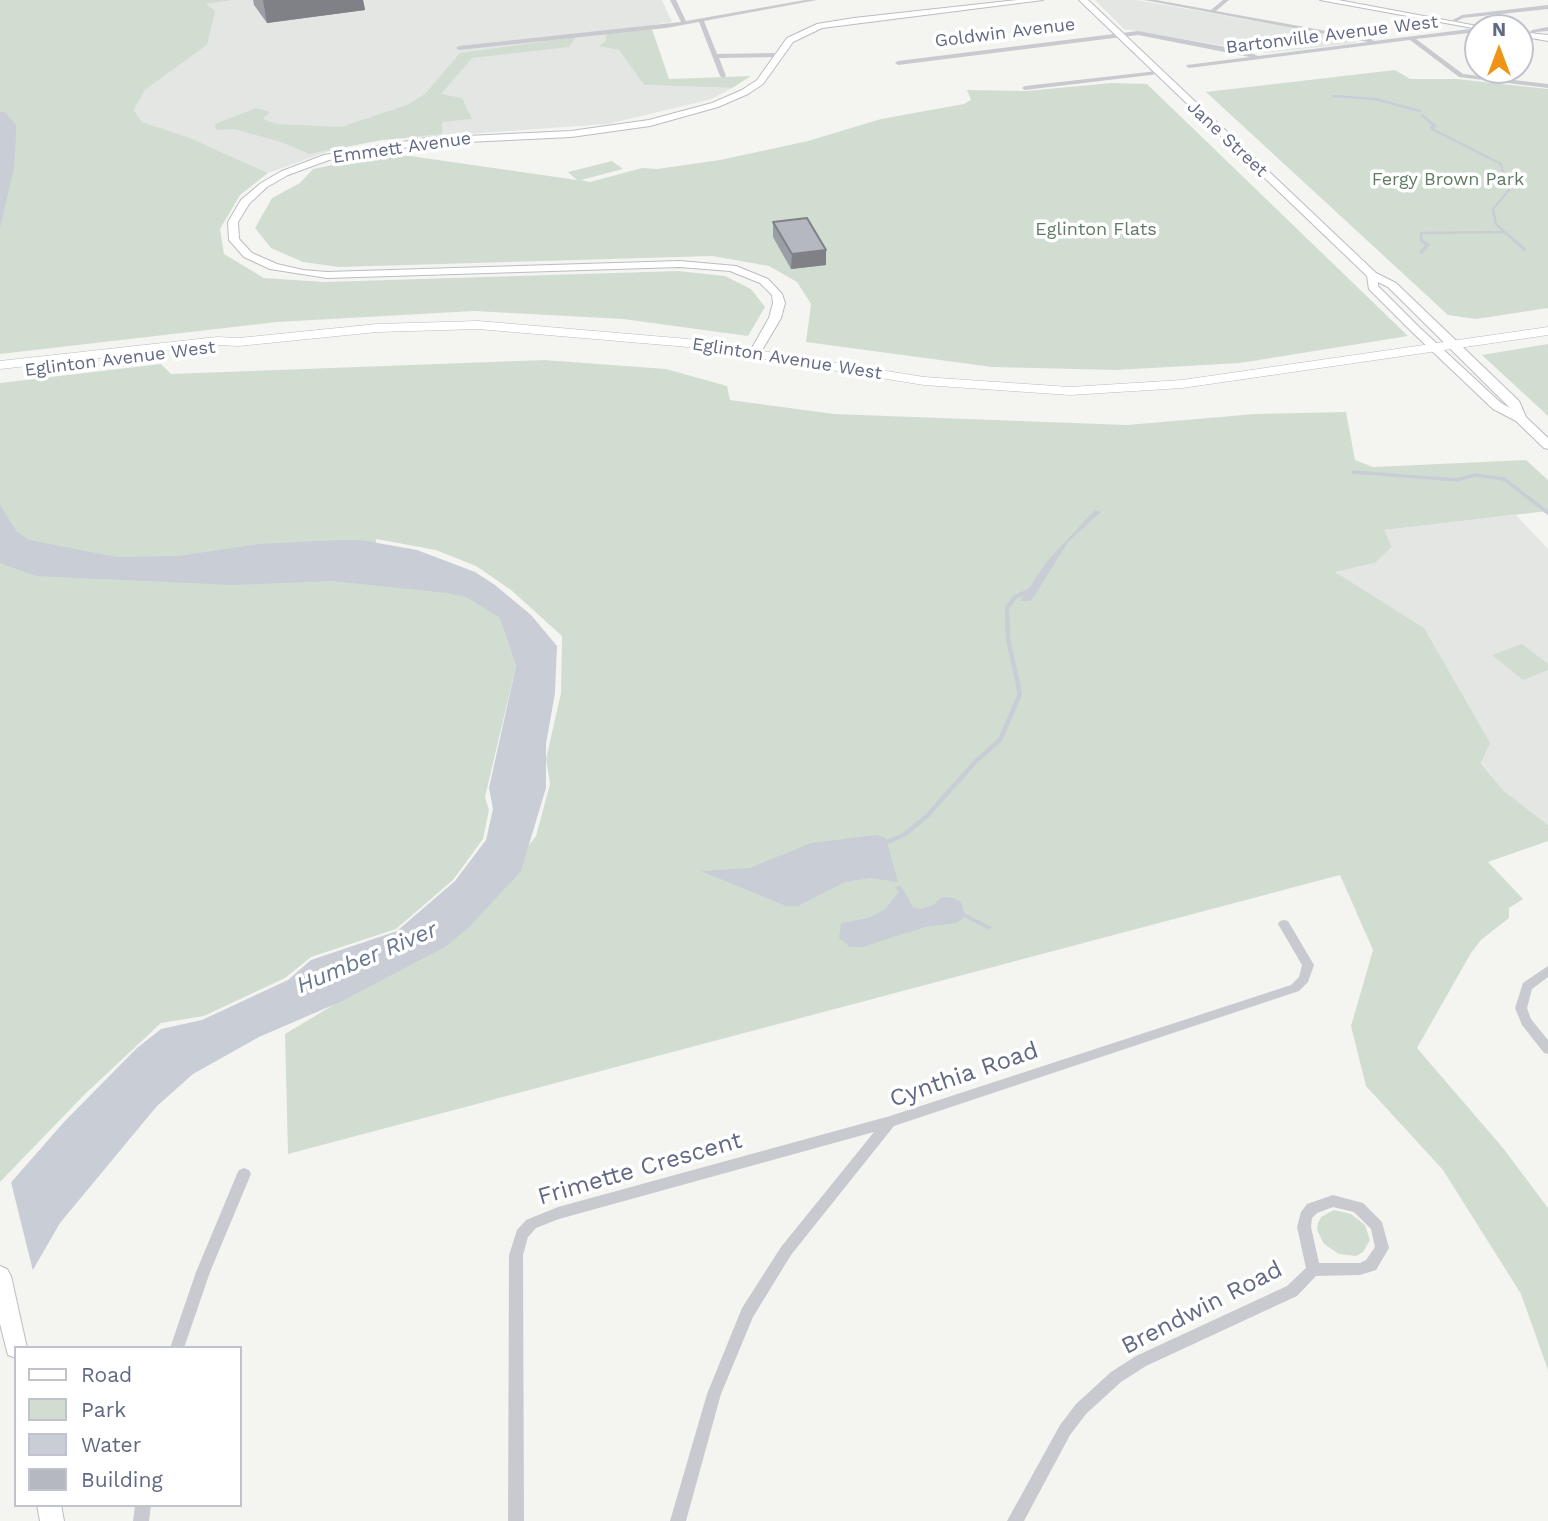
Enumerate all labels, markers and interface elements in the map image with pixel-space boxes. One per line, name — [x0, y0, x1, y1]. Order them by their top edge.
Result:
street label: Bartonville Avenue West — [1225, 11, 1439, 59]
street label: Goldwin Avenue — [934, 14, 1076, 52]
north arrow — [1464, 14, 1534, 84]
text: N — [1492, 18, 1506, 41]
street label: Jane Street — [1182, 96, 1272, 182]
street label: Emmett Avenue — [331, 128, 473, 168]
park label: Fergy Brown Park — [1372, 169, 1524, 191]
park label: Eglinton Flats — [1035, 219, 1157, 241]
street label: Eglinton Avenue West — [691, 333, 883, 385]
street label: Eglinton Avenue West — [23, 337, 217, 381]
water label: Humber River — [293, 916, 441, 1000]
street label: Cynthia Road — [886, 1036, 1042, 1114]
street label: Frimette Crescent — [535, 1126, 745, 1212]
street label: Brendwin Road — [1117, 1255, 1287, 1361]
legend — [14, 1346, 242, 1507]
text: Road — [81, 1362, 132, 1387]
text: Park — [81, 1397, 126, 1422]
text: Water — [81, 1432, 141, 1457]
text: Building — [81, 1467, 163, 1492]

